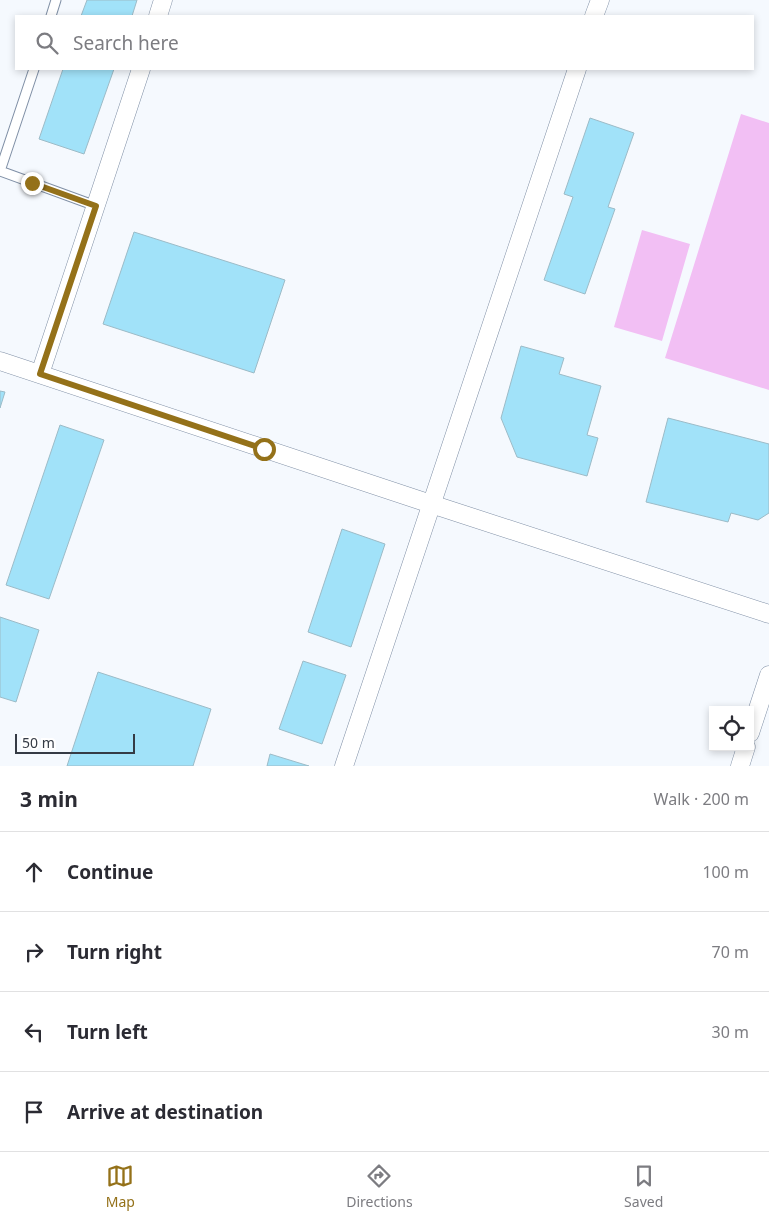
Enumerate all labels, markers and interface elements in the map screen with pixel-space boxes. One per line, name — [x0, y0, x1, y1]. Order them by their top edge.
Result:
search box — [15, 15, 754, 70]
icon: search — [33, 29, 61, 57]
text: Search here — [73, 30, 179, 56]
route end — [21, 172, 44, 195]
route start — [253, 438, 276, 461]
map controls — [709, 706, 754, 751]
button: locate — [709, 706, 754, 751]
scale bar — [15, 731, 135, 754]
text: 50 m — [22, 733, 55, 752]
text: 3 min — [20, 785, 78, 813]
text: Walk · 200 m — [654, 788, 749, 810]
icon: ahead — [20, 858, 48, 886]
text: Continue — [67, 859, 153, 885]
text: 100 m — [702, 861, 749, 883]
icon: right — [20, 938, 48, 966]
text: Turn right — [67, 939, 162, 965]
text: 70 m — [712, 941, 749, 963]
icon: left — [20, 1018, 48, 1046]
text: Turn left — [67, 1019, 148, 1045]
text: 30 m — [712, 1021, 749, 1043]
icon: arrive — [20, 1098, 48, 1126]
text: Arrive at destination — [67, 1099, 263, 1125]
tab: Map — [106, 1162, 135, 1211]
tab: Directions — [346, 1162, 413, 1211]
tab: Saved — [624, 1162, 663, 1211]

